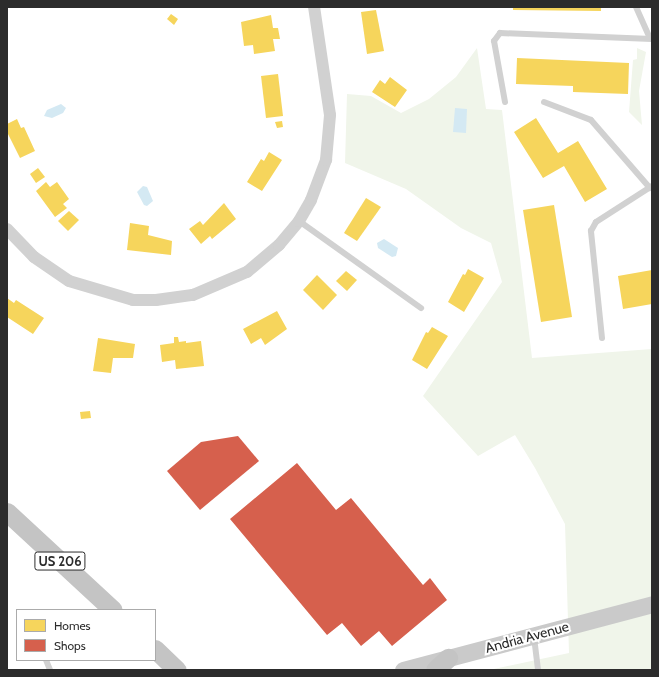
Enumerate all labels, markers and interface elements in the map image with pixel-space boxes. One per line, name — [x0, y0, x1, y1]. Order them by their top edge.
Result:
road number: US 206 — [34, 550, 86, 572]
legend — [16, 609, 156, 661]
text: Homes — [54, 618, 91, 633]
street label: Andria Avenue — [483, 618, 571, 656]
text: Shops — [54, 638, 86, 653]

